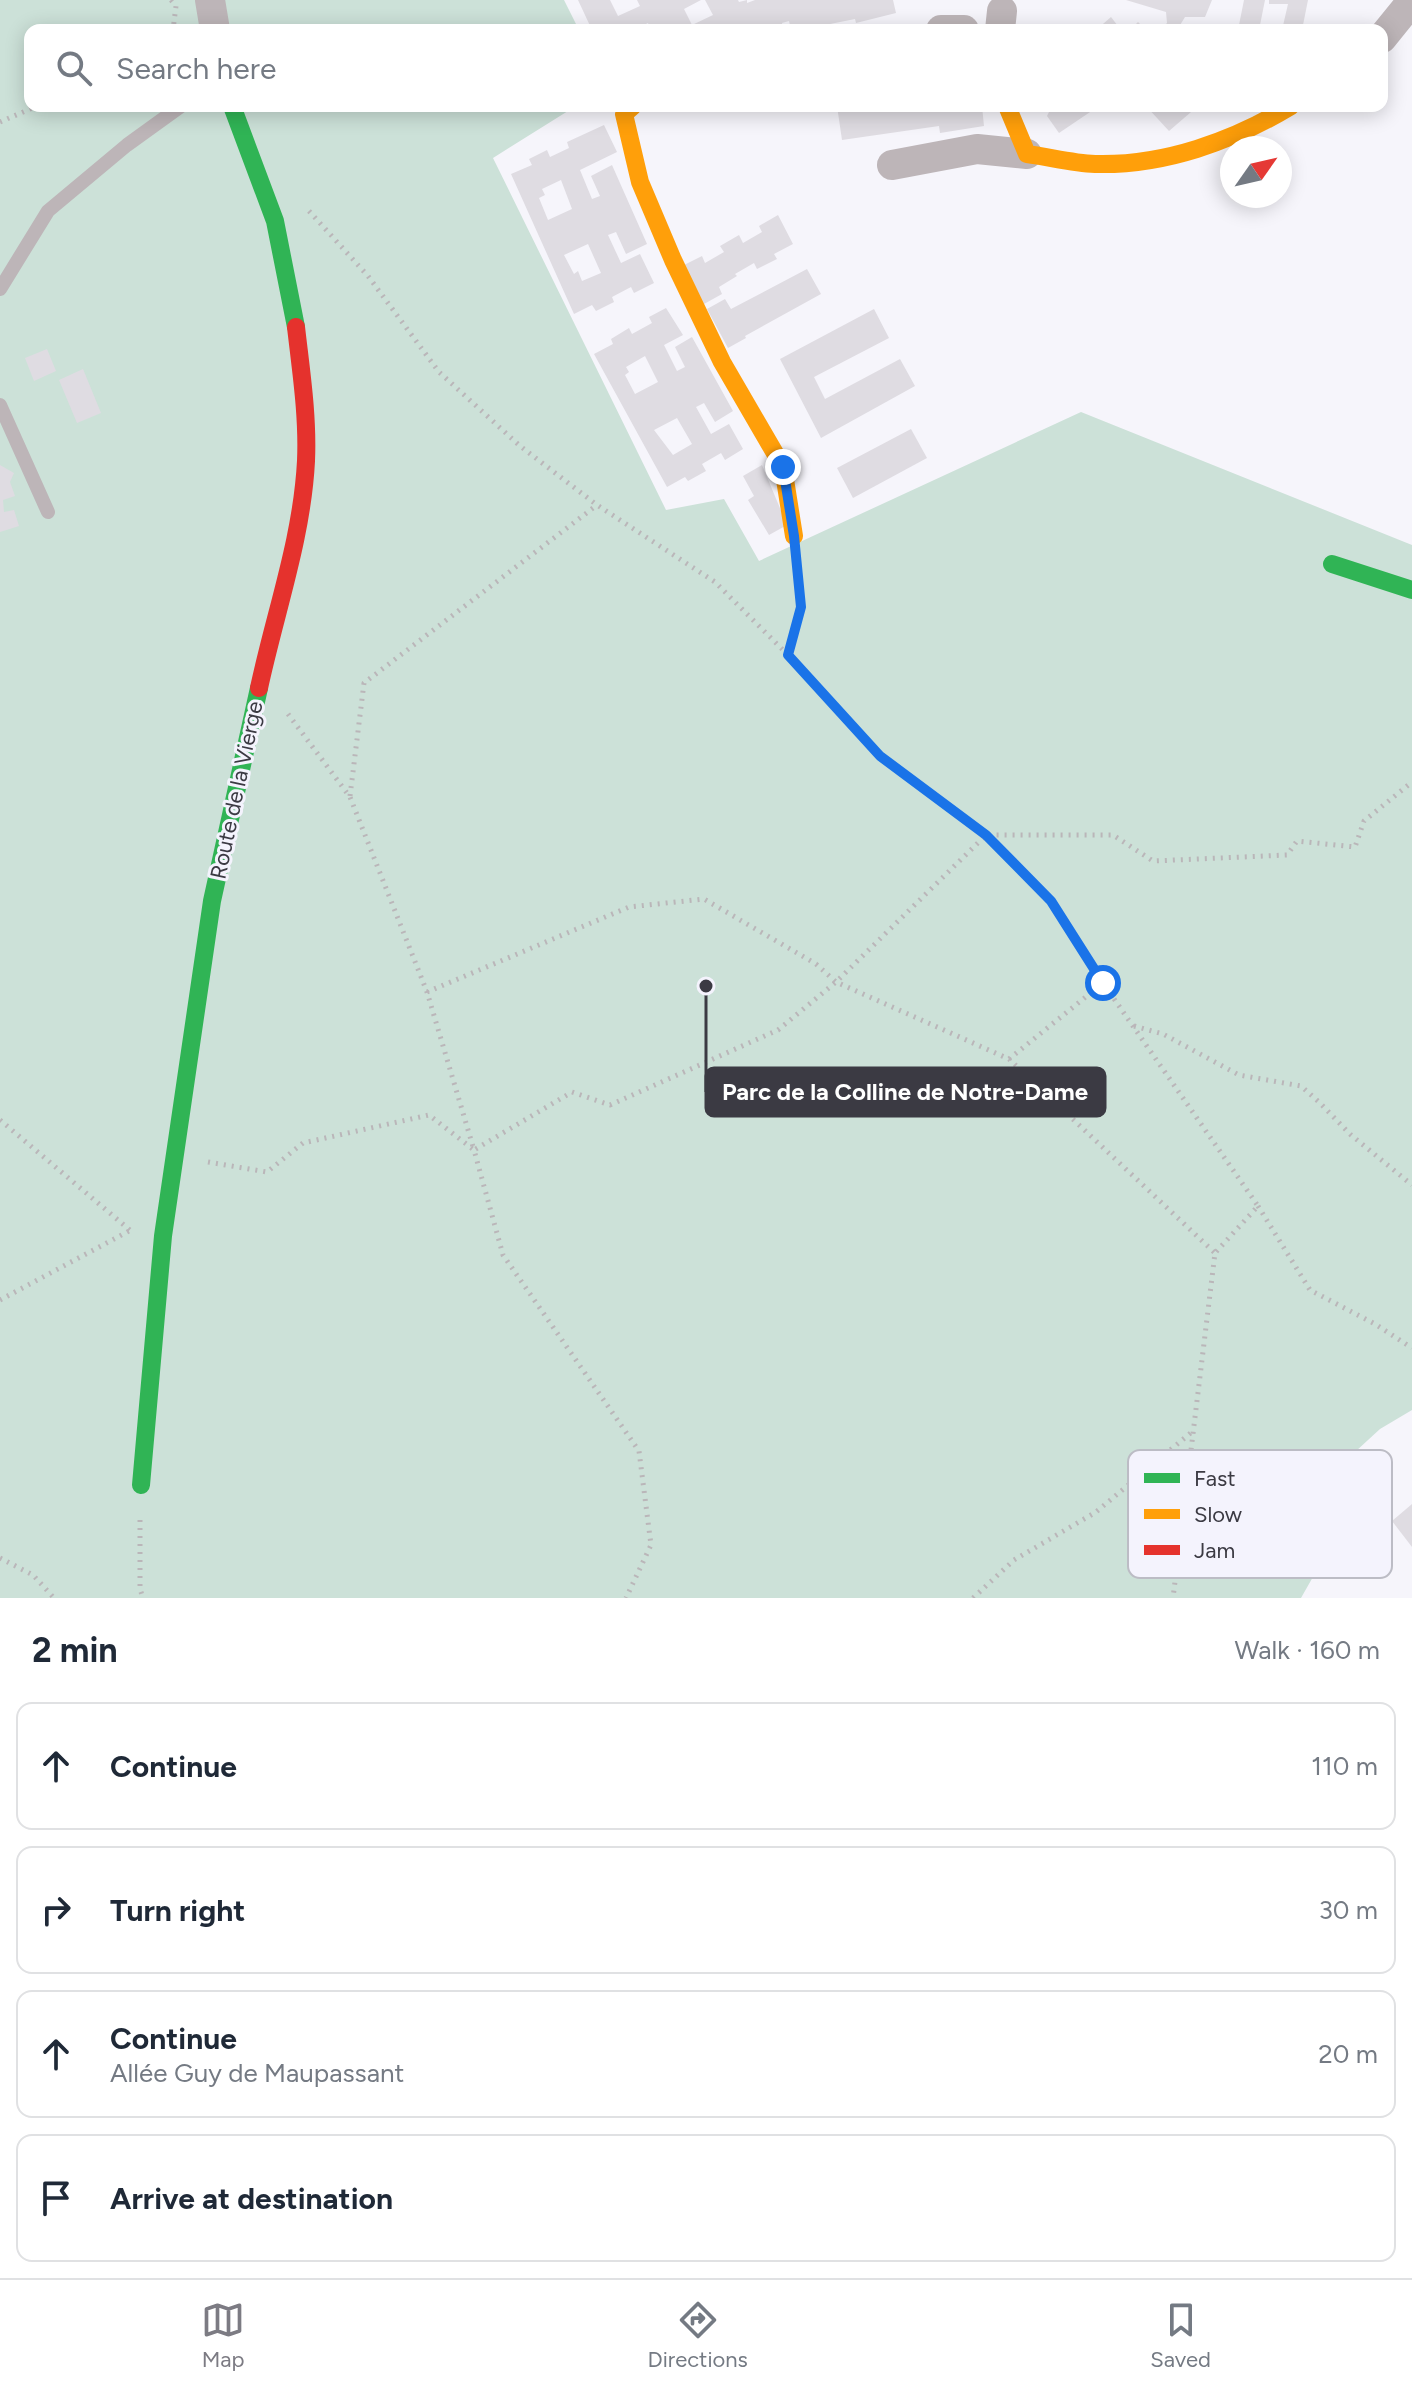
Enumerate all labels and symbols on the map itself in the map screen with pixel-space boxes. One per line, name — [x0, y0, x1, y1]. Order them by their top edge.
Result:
north arrow — [1220, 136, 1292, 208]
route end — [765, 449, 801, 485]
street label: Route de la Vierge — [204, 699, 269, 881]
route start — [1085, 965, 1121, 1001]
callout: Parc de la Colline de Notre-Dame — [706, 1068, 1105, 1116]
text: Parc de la Colline de Notre-Dame — [722, 1077, 1088, 1106]
legend — [1128, 1450, 1392, 1578]
text: Fast — [1194, 1465, 1236, 1492]
text: Slow — [1194, 1501, 1243, 1528]
text: Jam — [1194, 1537, 1235, 1564]

